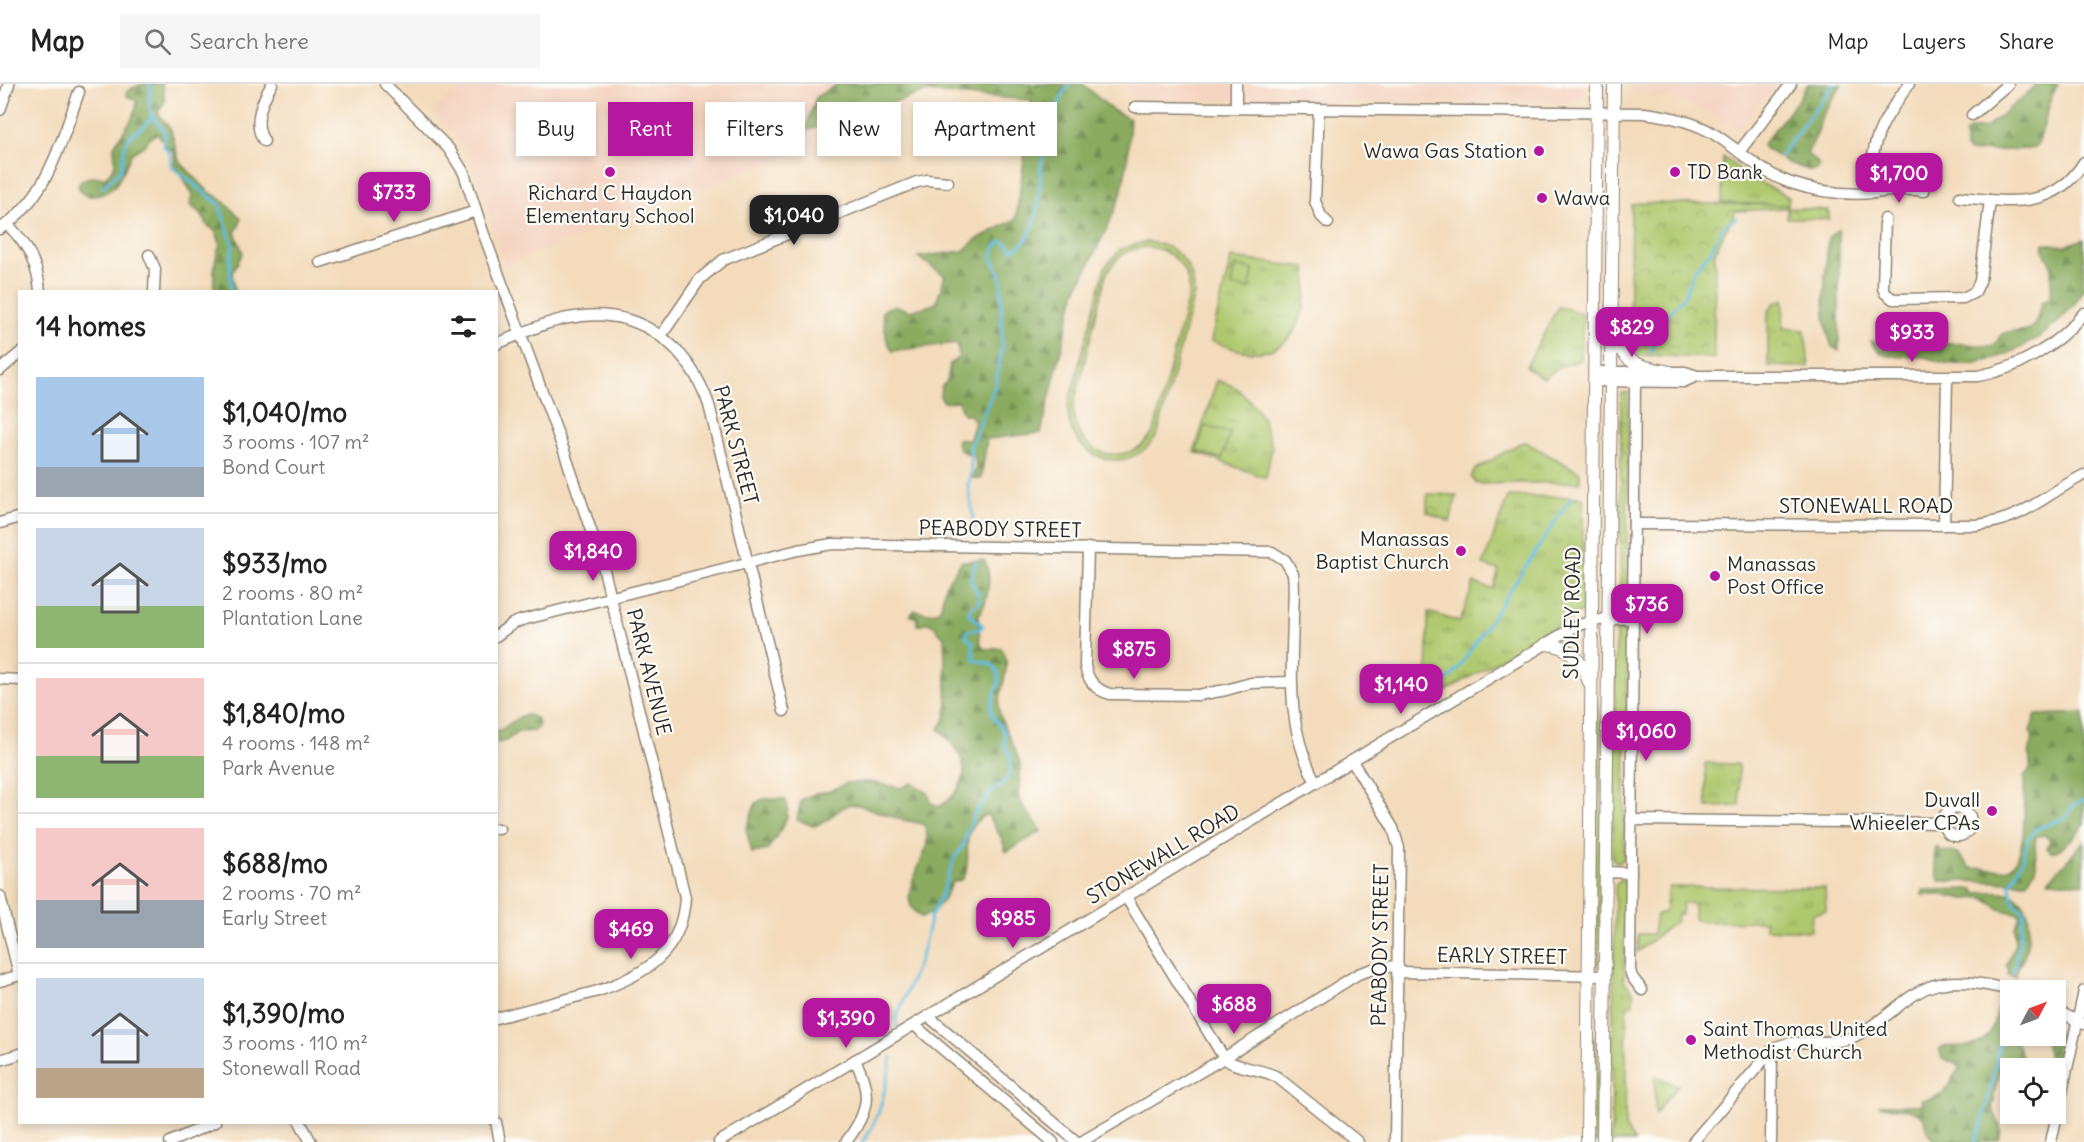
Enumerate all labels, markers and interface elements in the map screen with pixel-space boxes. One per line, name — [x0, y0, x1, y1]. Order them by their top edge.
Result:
search box — [120, 14, 540, 68]
text: Map — [30, 23, 84, 59]
icon: search — [141, 25, 174, 58]
text: Search here — [189, 27, 309, 55]
text: Map — [1828, 28, 1868, 55]
text: Layers — [1901, 28, 1966, 55]
text: Share — [1999, 28, 2054, 55]
chip: Buy — [516, 102, 596, 156]
chip: Rent — [608, 102, 693, 156]
chip: Filters — [705, 102, 805, 156]
chip: New — [817, 102, 901, 156]
chip: Apartment — [913, 102, 1057, 156]
place label: Wawa Gas Station — [1363, 138, 1527, 163]
marker: Wawa Gas Station — [1532, 144, 1546, 158]
pin: $1,700 — [1850, 153, 1948, 204]
place label: TD Bank — [1687, 159, 1763, 184]
text: $1,700 — [1870, 160, 1929, 185]
marker: Richard C Haydon Elementary School — [603, 165, 617, 179]
marker: TD Bank — [1668, 165, 1682, 179]
pin: $733 — [358, 172, 430, 223]
text: $733 — [372, 179, 416, 204]
place label: Richard C Haydon Elementary School — [526, 180, 694, 228]
place label: Wawa — [1554, 185, 1610, 210]
marker: Wawa — [1535, 191, 1549, 205]
pin: $1,040 — [745, 195, 843, 246]
text: $1,040 — [764, 202, 824, 227]
pin: $829 — [1596, 307, 1668, 358]
text: 14 homes — [36, 310, 146, 343]
icon: filters — [447, 310, 480, 343]
pin: $933 — [1876, 312, 1948, 363]
text: $829 — [1609, 314, 1655, 339]
text: $933 — [1889, 319, 1935, 344]
street label: PARK STREET — [709, 383, 764, 507]
text: $1,040/mo — [222, 396, 347, 429]
icon: home — [84, 401, 156, 473]
text: 3 rooms · 107 m² — [222, 429, 370, 454]
text: Bond Court — [222, 454, 325, 479]
street label: STONEWALL ROAD — [1779, 493, 1953, 518]
street label: PEABODY STREET — [918, 515, 1082, 542]
place label: Manassas Baptist Church — [1315, 526, 1449, 574]
pin: $1,840 — [544, 531, 642, 582]
text: $1,840 — [563, 538, 623, 563]
marker: Manassas Baptist Church — [1454, 544, 1468, 558]
text: $933/mo — [222, 547, 327, 580]
street label: SUDLEY ROAD — [1558, 547, 1585, 679]
place label: Manassas Post Office — [1727, 551, 1824, 599]
icon: home — [84, 552, 156, 624]
marker: Manassas Post Office — [1708, 569, 1722, 583]
text: 2 rooms · 80 m² — [222, 580, 363, 605]
pin: $736 — [1611, 584, 1683, 635]
text: $736 — [1625, 591, 1669, 616]
text: Plantation Lane — [222, 605, 363, 630]
street label: PARK AVENUE — [622, 606, 677, 738]
pin: $875 — [1098, 629, 1170, 680]
text: $875 — [1112, 636, 1156, 661]
pin: $1,140 — [1352, 664, 1450, 715]
text: $1,140 — [1374, 671, 1428, 696]
text: $1,840/mo — [222, 697, 345, 730]
icon: home — [84, 702, 156, 774]
pin: $1,060 — [1597, 711, 1695, 762]
text: $1,060 — [1616, 718, 1676, 743]
text: 4 rooms · 148 m² — [222, 730, 370, 755]
text: Park Avenue — [222, 755, 335, 780]
place label: Duvall Whieeler CPAs — [1850, 787, 1980, 835]
street label: STONEWALL ROAD — [1082, 798, 1244, 909]
marker: Duvall Whieeler CPAs — [1985, 804, 1999, 818]
text: $688/mo — [222, 847, 328, 880]
icon: home — [84, 852, 156, 924]
street label: PEABODY STREET — [1366, 863, 1393, 1027]
text: 2 rooms · 70 m² — [222, 880, 362, 905]
pin: $985 — [977, 898, 1049, 949]
text: Early Street — [222, 905, 327, 930]
text: $985 — [990, 905, 1036, 930]
pin: $469 — [595, 909, 667, 960]
text: $469 — [608, 916, 654, 941]
street label: EARLY STREET — [1437, 942, 1567, 969]
north arrow — [2000, 980, 2066, 1046]
map controls — [2000, 980, 2066, 1124]
pin: $688 — [1198, 984, 1270, 1035]
text: $688 — [1211, 991, 1257, 1016]
text: $1,390/mo — [222, 997, 345, 1030]
pin: $1,390 — [797, 998, 895, 1049]
icon: home — [84, 1002, 156, 1074]
text: $1,390 — [817, 1005, 875, 1030]
place label: Saint Thomas United Methodist Church — [1703, 1016, 1888, 1064]
text: 3 rooms · 110 m² — [222, 1030, 368, 1055]
marker: Saint Thomas United Methodist Church — [1684, 1033, 1698, 1047]
text: Stonewall Road — [222, 1055, 361, 1080]
button: locate — [2000, 1058, 2066, 1124]

